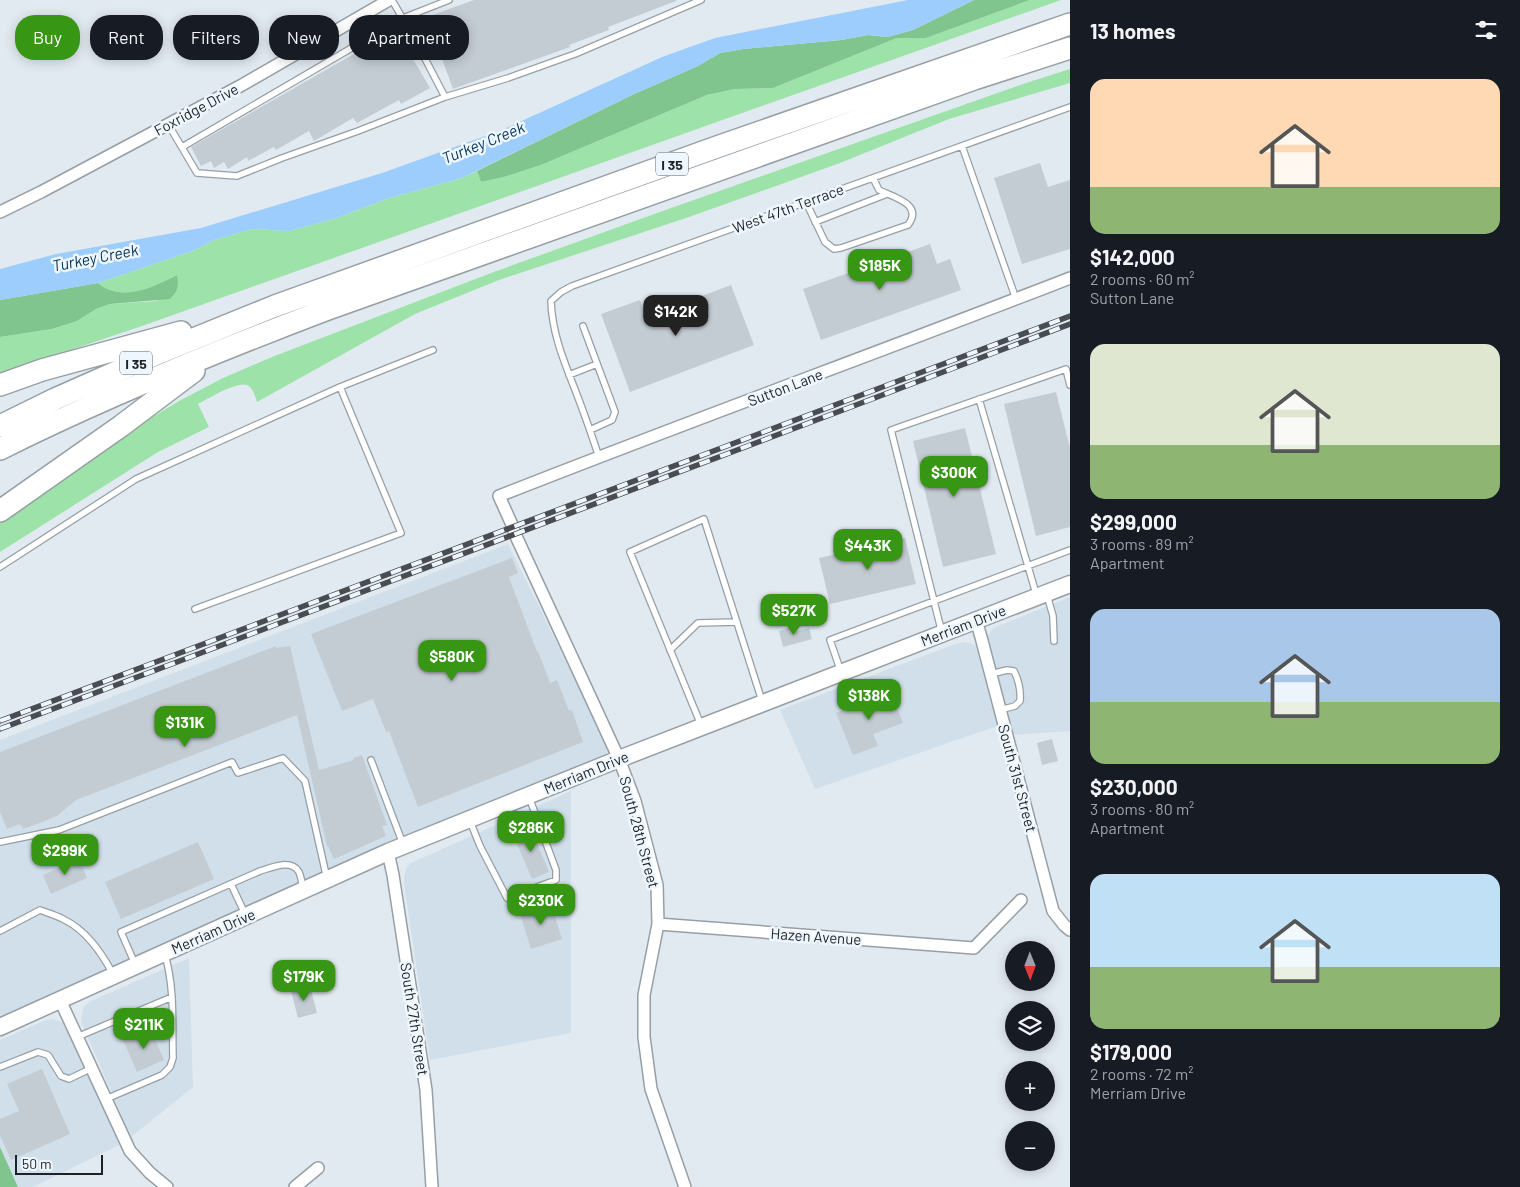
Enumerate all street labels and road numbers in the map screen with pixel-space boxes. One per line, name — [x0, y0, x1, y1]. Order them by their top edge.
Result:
street label: Foxridge Drive — [151, 79, 241, 139]
road number: I 35 — [656, 152, 688, 175]
street label: West 47th Terrace — [730, 179, 846, 237]
road number: I 35 — [120, 352, 152, 374]
street label: Sutton Lane — [745, 364, 825, 410]
street label: Merriam Drive — [918, 600, 1008, 650]
street label: South 31st Street — [995, 722, 1041, 834]
street label: Merriam Drive — [541, 747, 631, 797]
street label: South 28th Street — [616, 774, 664, 890]
street label: Merriam Drive — [168, 904, 258, 958]
street label: Hazen Avenue — [770, 924, 862, 948]
street label: South 27th Street — [397, 961, 433, 1077]

